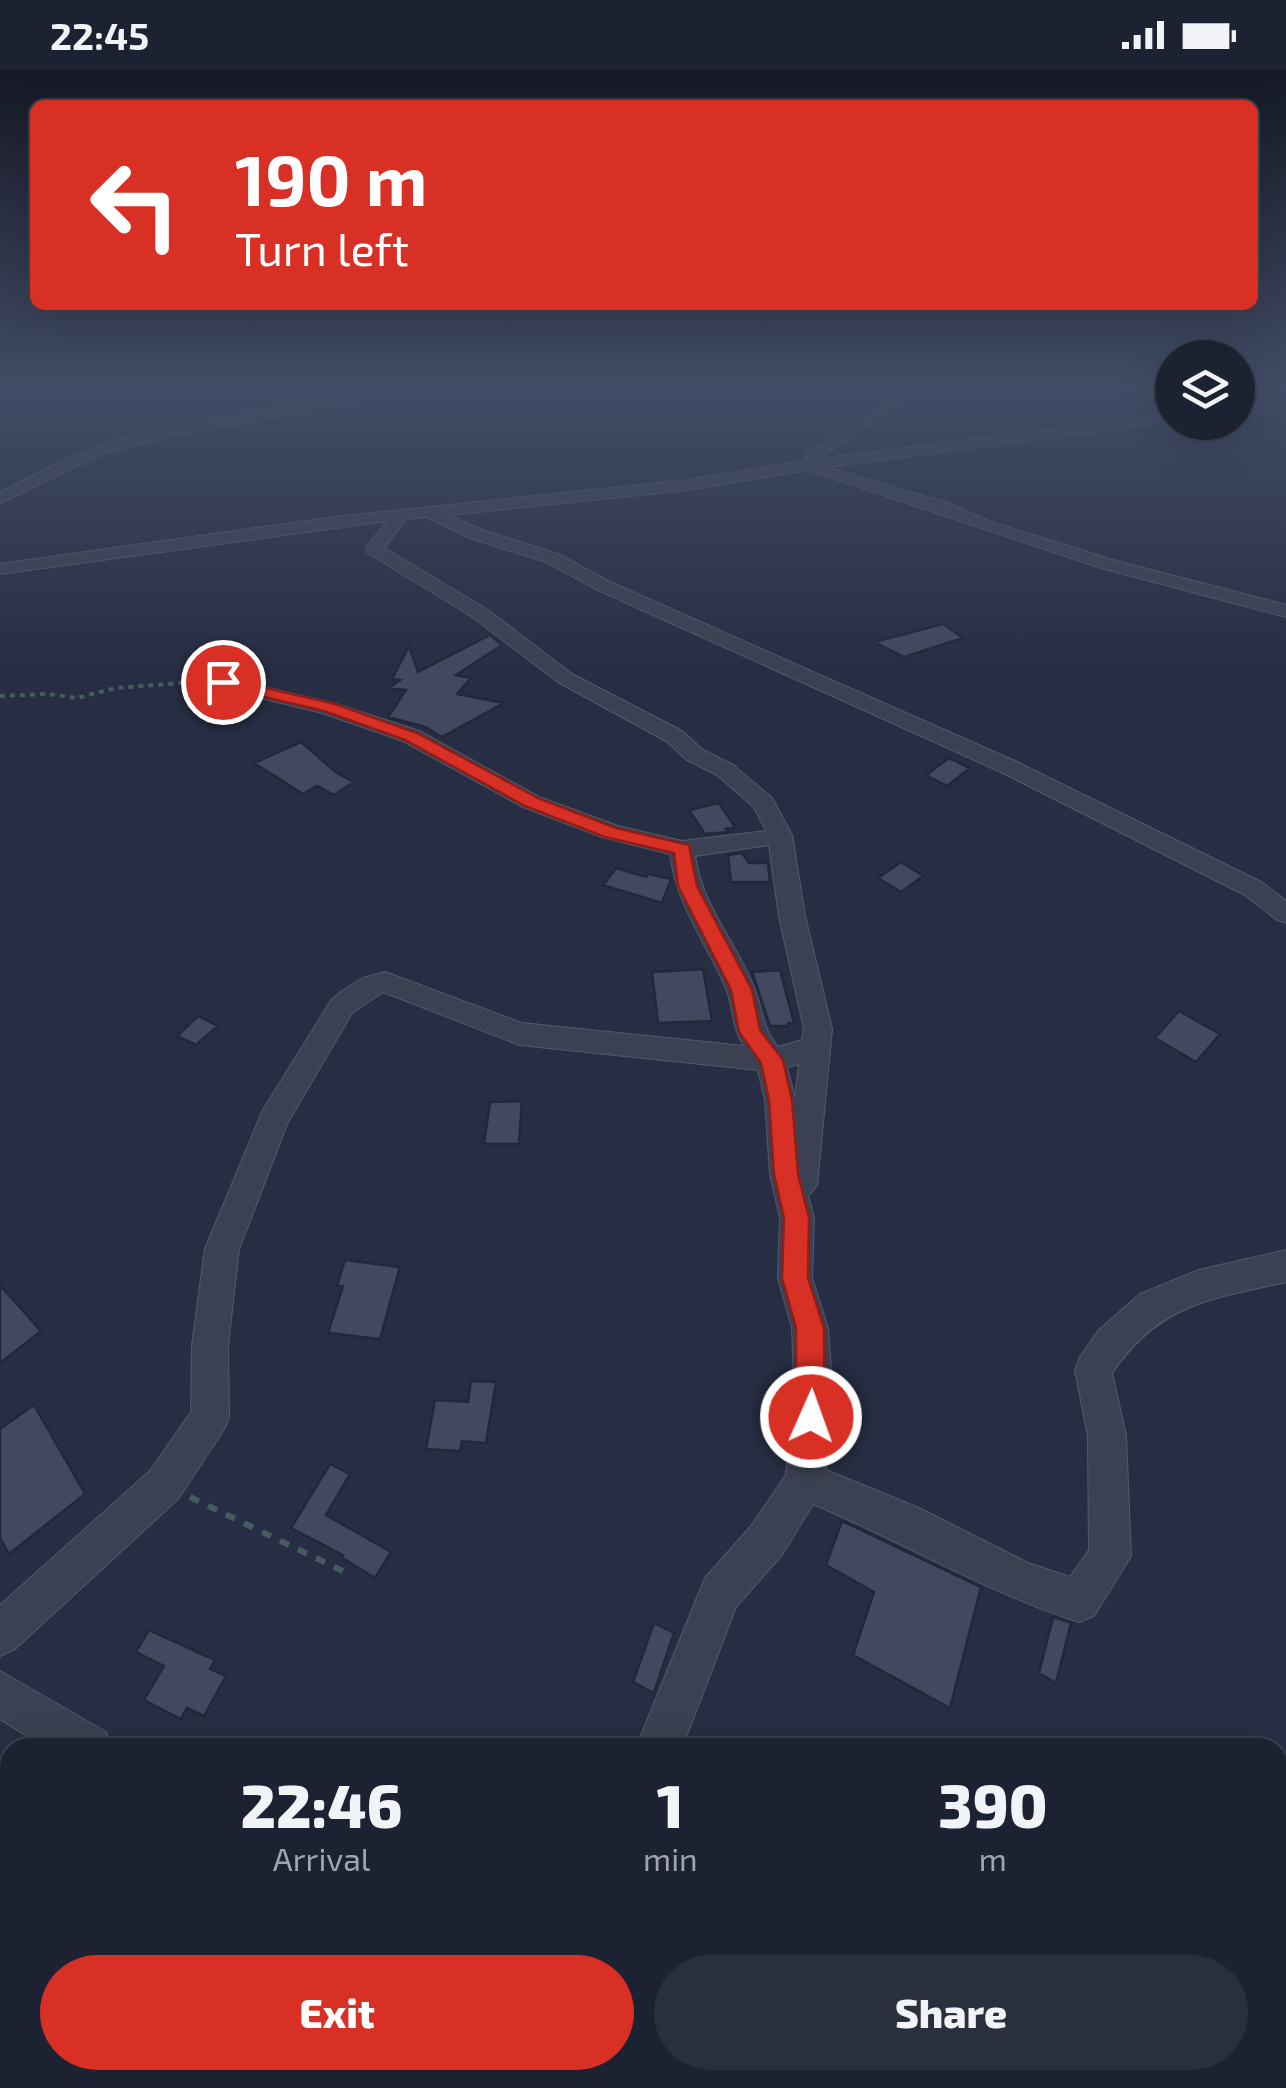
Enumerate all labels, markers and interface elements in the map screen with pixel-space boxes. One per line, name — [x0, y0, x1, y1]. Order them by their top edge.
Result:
text: 22:45 — [50, 12, 149, 58]
text: 190 m — [235, 136, 428, 220]
icon: left — [70, 140, 200, 270]
text: Turn left — [235, 221, 409, 275]
map controls — [1155, 340, 1255, 440]
button: layers — [1155, 340, 1255, 440]
pin — [181, 640, 266, 725]
icon: arrive — [196, 655, 251, 710]
position arrow — [759, 1365, 863, 1469]
text: 22:46 — [241, 1768, 403, 1840]
text: 1 — [657, 1768, 684, 1840]
text: 390 — [938, 1768, 1047, 1840]
text: Arrival — [273, 1839, 370, 1877]
text: min — [643, 1839, 698, 1877]
text: m — [979, 1839, 1007, 1877]
button: Exit — [40, 1955, 634, 2070]
button: Share — [654, 1955, 1248, 2070]

